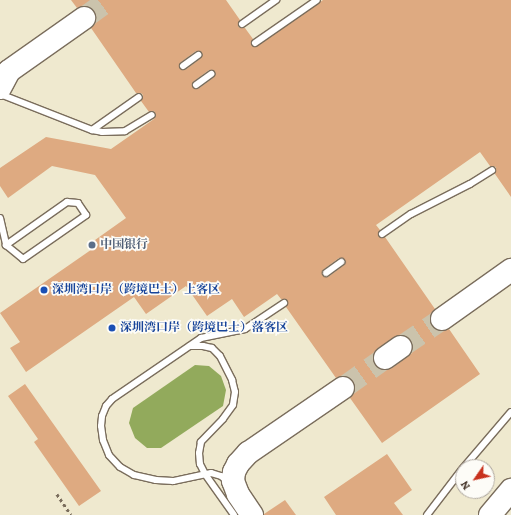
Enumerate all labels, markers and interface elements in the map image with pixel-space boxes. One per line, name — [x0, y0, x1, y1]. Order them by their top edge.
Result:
place label: 中国银行 — [100, 238, 148, 252]
marker: 中国银行 — [87, 240, 97, 250]
place label: 深圳湾口岸（跨境巴士）上客区 — [52, 283, 220, 297]
marker: 深圳湾口岸（跨境巴士）上客区 — [39, 285, 49, 295]
place label: 深圳湾口岸（跨境巴士）落客区 — [120, 321, 288, 335]
marker: 深圳湾口岸（跨境巴士）落客区 — [107, 323, 117, 333]
north arrow — [455, 459, 495, 499]
text: N — [457, 478, 474, 493]

